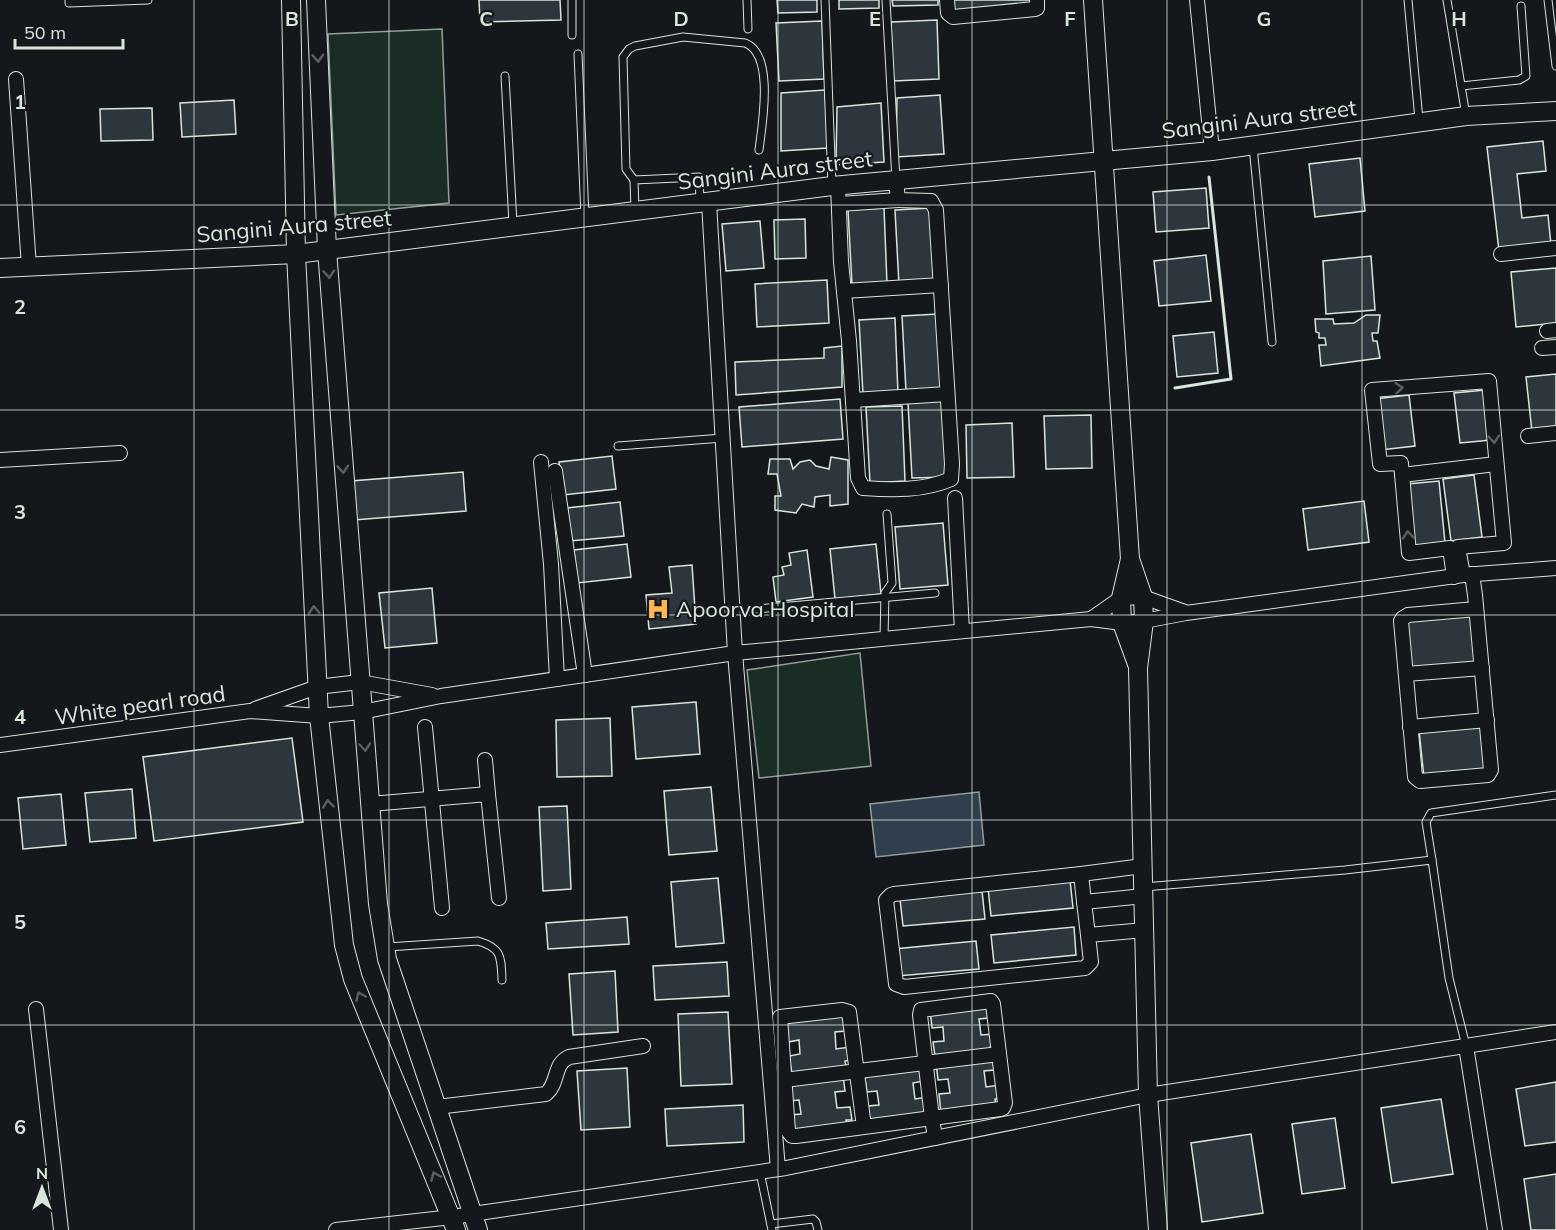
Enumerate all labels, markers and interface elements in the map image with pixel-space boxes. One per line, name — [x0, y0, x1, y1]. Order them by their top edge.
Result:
text: B — [285, 6, 299, 31]
text: C — [479, 6, 493, 31]
text: D — [673, 6, 689, 31]
text: E — [869, 6, 881, 31]
text: F — [1064, 6, 1076, 31]
text: G — [1257, 6, 1271, 31]
text: H — [1451, 6, 1467, 31]
scale bar — [15, 12, 123, 50]
text: 50 m — [24, 21, 66, 44]
one-way arrow — [312, 54, 325, 63]
text: 1 — [14, 89, 26, 114]
street label: Sangini Aura street — [1160, 93, 1358, 145]
street label: Sangini Aura street — [676, 144, 874, 196]
street label: Sangini Aura street — [195, 203, 393, 248]
one-way arrow — [322, 270, 335, 279]
text: 2 — [14, 294, 26, 319]
one-way arrow — [1394, 382, 1403, 395]
one-way arrow — [1487, 435, 1500, 444]
one-way arrow — [337, 464, 350, 473]
text: 3 — [14, 499, 26, 524]
one-way arrow — [1402, 531, 1415, 540]
place label: Apoorva Hospital — [676, 595, 854, 623]
hospital icon: Apoorva Hospital — [645, 596, 671, 622]
one-way arrow — [307, 605, 320, 614]
street label: White pearl road — [53, 679, 227, 731]
text: 4 — [14, 704, 26, 729]
one-way arrow — [358, 742, 371, 751]
one-way arrow — [322, 799, 335, 809]
text: 5 — [14, 909, 26, 934]
one-way arrow — [355, 991, 367, 1002]
text: 6 — [14, 1114, 26, 1139]
north arrow — [12, 1158, 72, 1218]
text: N — [36, 1163, 48, 1183]
one-way arrow — [430, 1171, 442, 1182]

